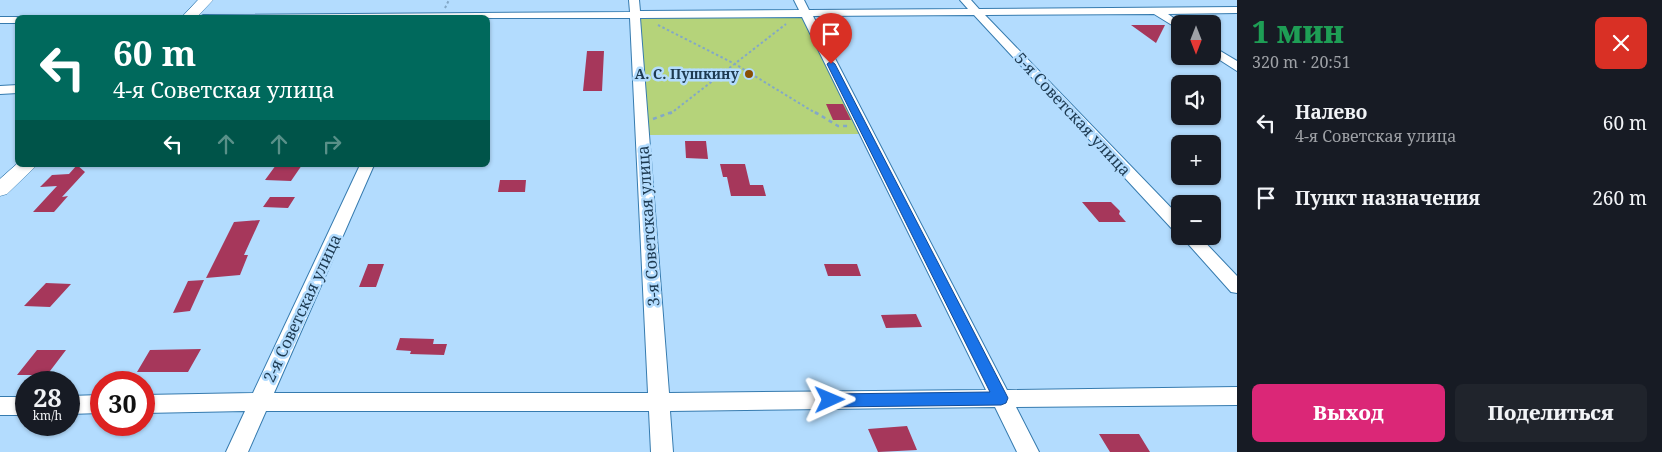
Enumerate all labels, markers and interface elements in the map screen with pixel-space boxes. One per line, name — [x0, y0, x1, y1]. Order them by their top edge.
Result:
text: 1 мин — [1252, 11, 1344, 52]
pin — [810, 13, 852, 64]
north arrow — [1171, 15, 1221, 65]
map controls — [1171, 15, 1221, 245]
button: close — [1595, 17, 1647, 69]
icon: arrive — [817, 20, 845, 48]
text: 60 m — [113, 29, 196, 76]
icon: left — [30, 35, 95, 100]
street label: 5-я Советская улица — [1010, 48, 1136, 180]
text: 320 m · 20:51 — [1252, 51, 1351, 73]
place label: А. С. Пушкину — [635, 64, 740, 83]
marker: А. С. Пушкину — [743, 68, 755, 80]
text: 4-я Советская улица — [113, 74, 335, 104]
button: sound — [1171, 75, 1221, 125]
text: Налево — [1295, 99, 1367, 125]
icon: left — [1252, 109, 1280, 137]
text: 60 m — [1603, 110, 1647, 136]
text: 4-я Советская улица — [1295, 125, 1456, 147]
icon: left — [159, 130, 187, 158]
icon: ahead — [212, 130, 240, 158]
icon: ahead — [265, 130, 293, 158]
icon: right — [318, 130, 346, 158]
button: + — [1171, 135, 1221, 185]
street label: 3-я Советская улица — [631, 145, 665, 307]
icon: arrive — [1252, 184, 1280, 212]
text: Пункт назначения — [1295, 185, 1480, 211]
text: 260 m — [1592, 185, 1647, 211]
button: − — [1171, 195, 1221, 245]
street label: 2-я Советская улица — [258, 230, 346, 386]
speed limit sign: 30 — [90, 371, 155, 436]
position arrow — [803, 373, 855, 425]
text: 28 — [33, 380, 62, 414]
button: Выход — [1252, 384, 1445, 442]
button: Поделиться — [1455, 384, 1647, 442]
text: km/h — [33, 407, 62, 424]

